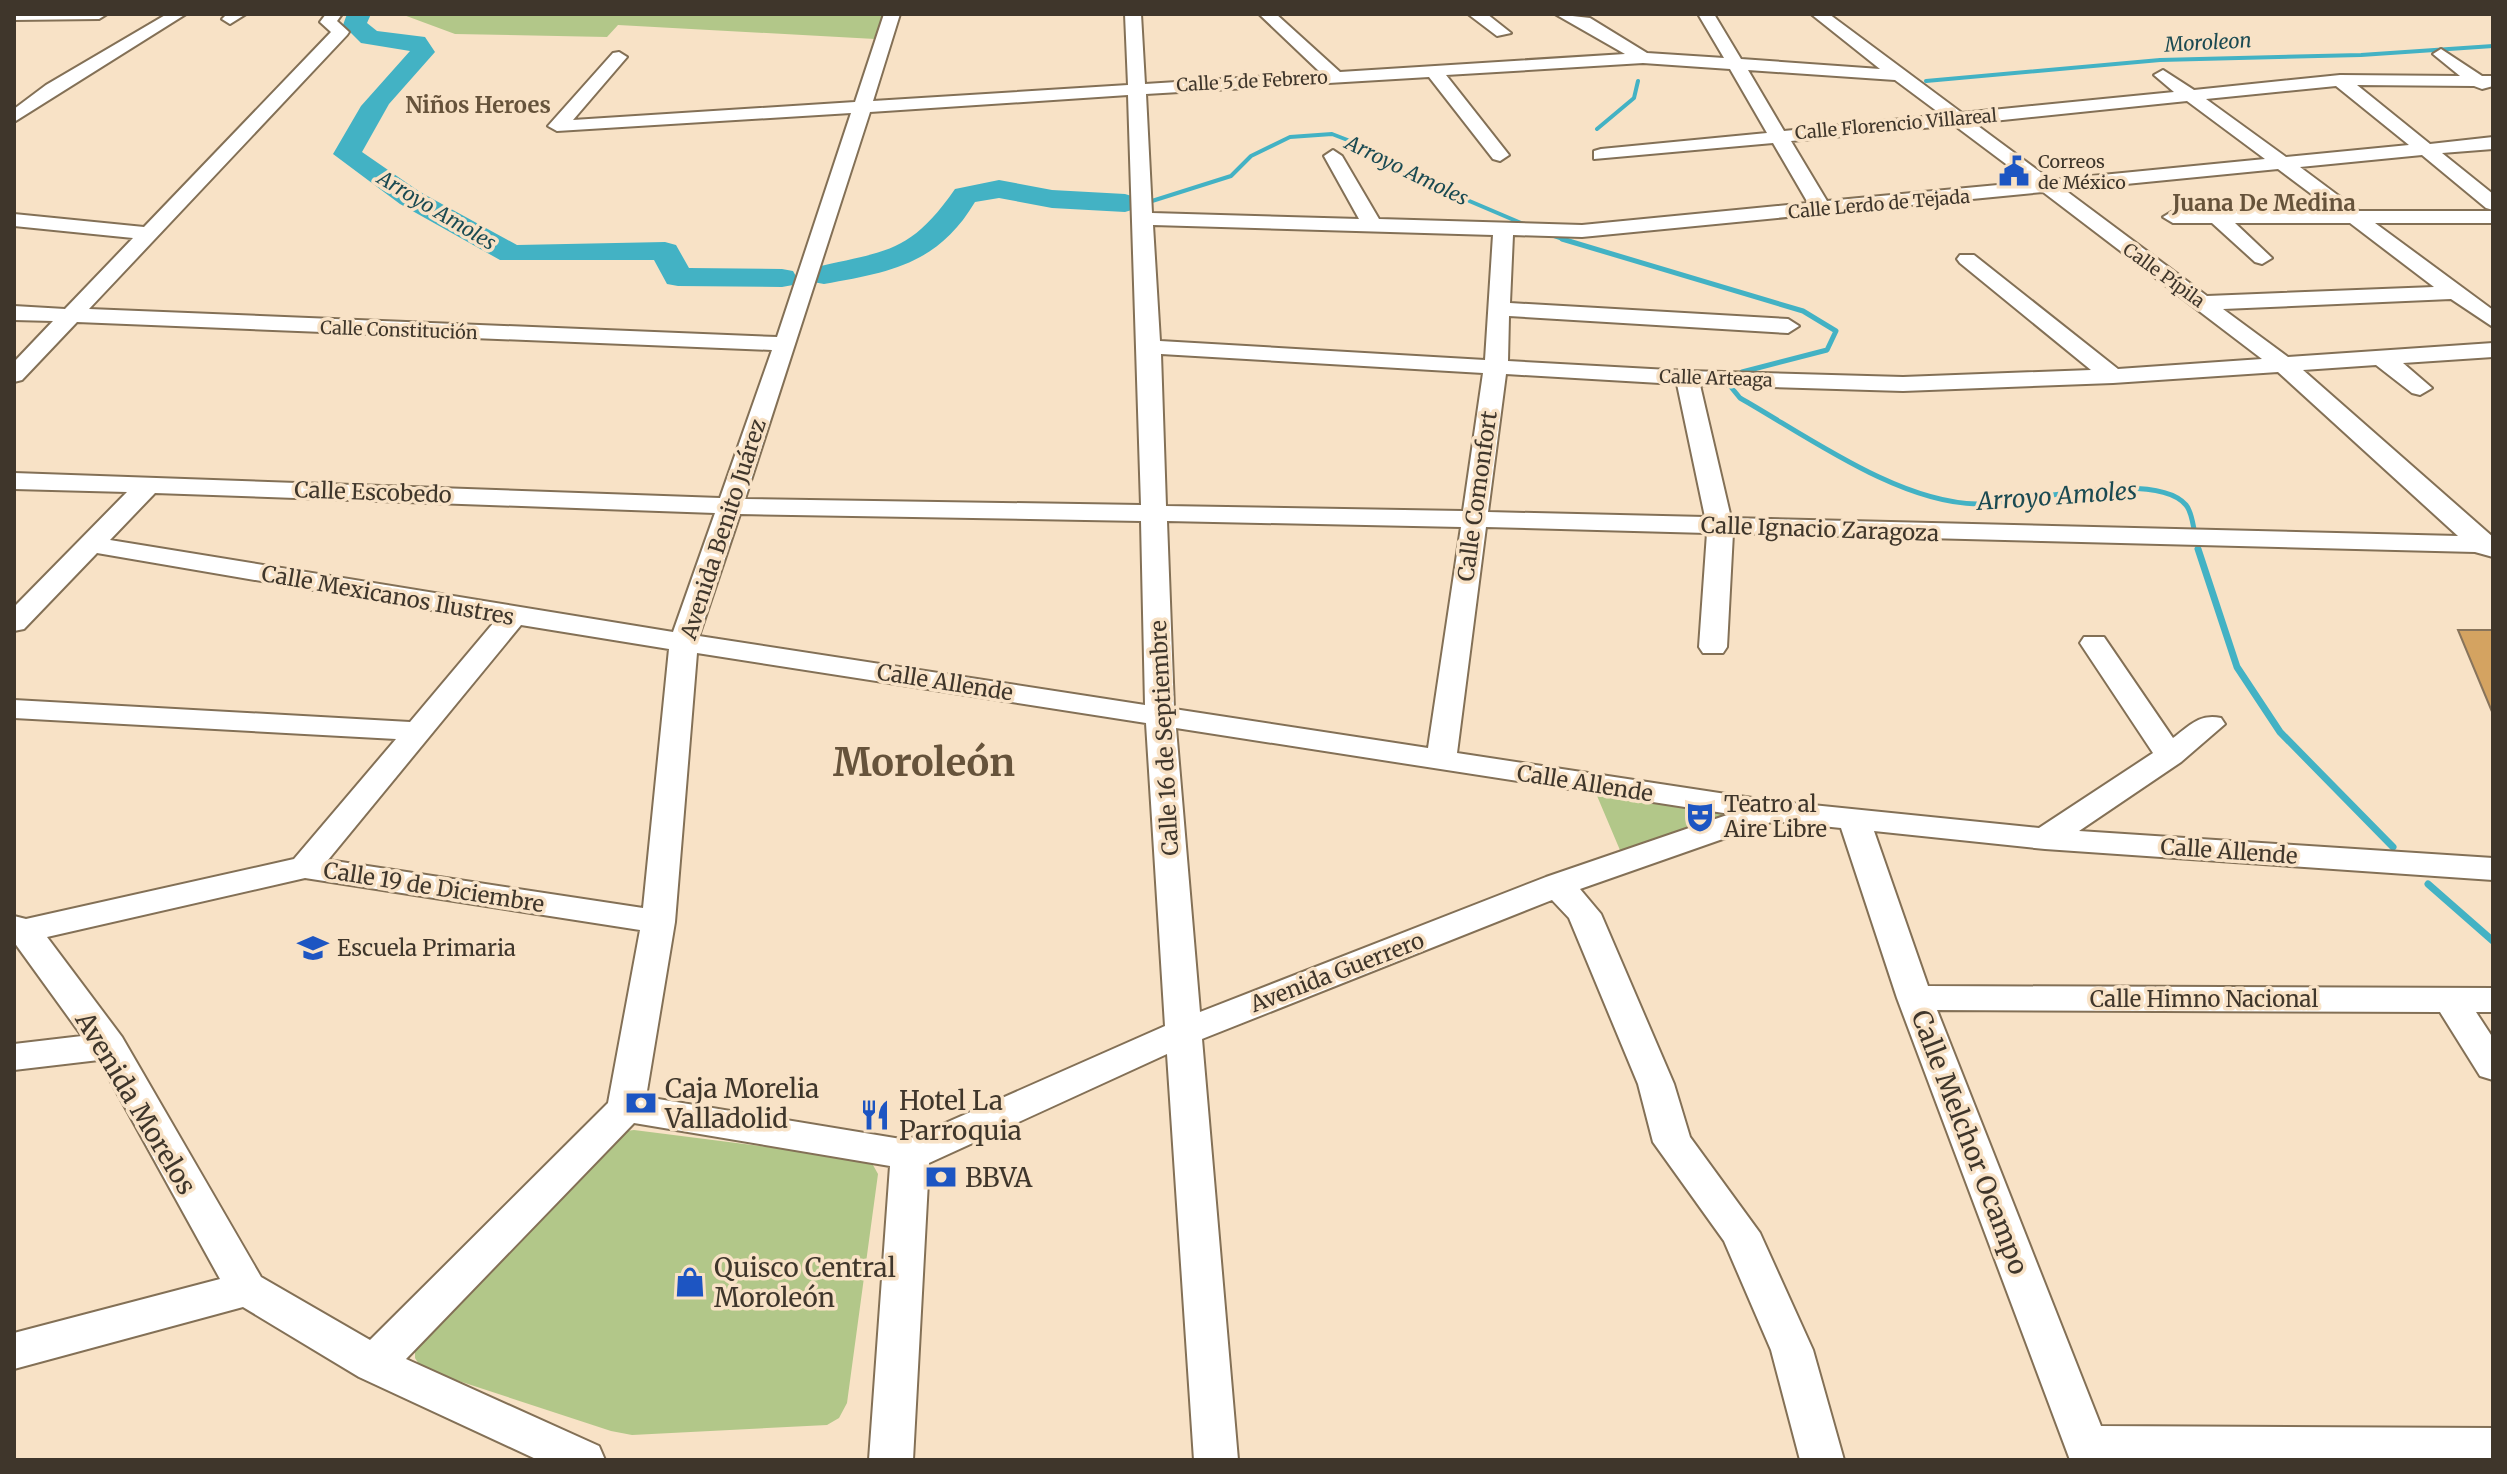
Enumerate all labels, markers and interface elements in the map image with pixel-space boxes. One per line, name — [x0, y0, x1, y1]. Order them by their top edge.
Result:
water label: Moroleon — [2163, 27, 2252, 57]
street label: Calle 5 de Febrero — [1176, 66, 1328, 96]
district label: Niños Heroes — [405, 91, 551, 119]
street label: Calle Florencio Villareal — [1794, 104, 1998, 144]
water label: Arroyo Amoles — [1340, 129, 1472, 210]
place label: Correos de México — [2038, 150, 2126, 194]
public building icon: Correos de México — [1997, 154, 2031, 188]
water label: Arroyo Amoles — [372, 164, 501, 255]
street label: Calle Lerdo de Tejada — [1787, 185, 1971, 223]
district label: Juana De Medina — [2171, 189, 2356, 217]
street label: Calle Pípila — [2119, 238, 2210, 313]
street label: Calle Constitución — [320, 316, 478, 344]
street label: Calle Arteaga — [1659, 365, 1773, 391]
street label: Calle Comonfort — [1451, 408, 1503, 583]
street label: Avenida Benito Juárez — [674, 415, 772, 644]
street label: Calle Escobedo — [294, 475, 452, 509]
water label: Arroyo Amoles — [1974, 475, 2138, 517]
street label: Calle Ignacio Zaragoza — [1700, 511, 1940, 547]
street label: Calle Mexicanos Ilustres — [259, 559, 517, 631]
street label: Calle 16 de Septiembre — [1144, 620, 1184, 856]
street label: Calle Allende — [875, 657, 1015, 707]
district label: Moroleón — [833, 739, 1015, 786]
street label: Calle Allende — [1515, 758, 1655, 808]
place label: Teatro al Aire Libre — [1723, 790, 1827, 843]
theatre icon: Teatro al Aire Libre — [1683, 800, 1717, 834]
street label: Calle Allende — [2160, 832, 2298, 870]
street label: Calle 19 de Diciembre — [322, 856, 546, 918]
street label: Avenida Guerrero — [1245, 926, 1428, 1018]
school or university icon: Escuela Primaria — [296, 931, 330, 965]
place label: Escuela Primaria — [337, 934, 516, 962]
street label: Calle Himno Nacional — [2090, 985, 2319, 1013]
street label: Avenida Morelos — [68, 1005, 204, 1200]
street label: Calle Melchor Ocampo — [1904, 1005, 2036, 1279]
place label: Caja Morelia Valladolid — [664, 1072, 819, 1135]
place label: Hotel La Parroquia — [899, 1084, 1022, 1147]
bank icon: Caja Morelia Valladolid — [624, 1086, 658, 1120]
restaurant icon: Hotel La Parroquia — [858, 1098, 892, 1132]
bank icon: BBVA — [924, 1160, 958, 1194]
place label: BBVA — [965, 1161, 1033, 1194]
place label: Quisco Central Moroleón — [714, 1251, 896, 1314]
shop icon: Quisco Central Moroleón — [673, 1265, 707, 1299]

